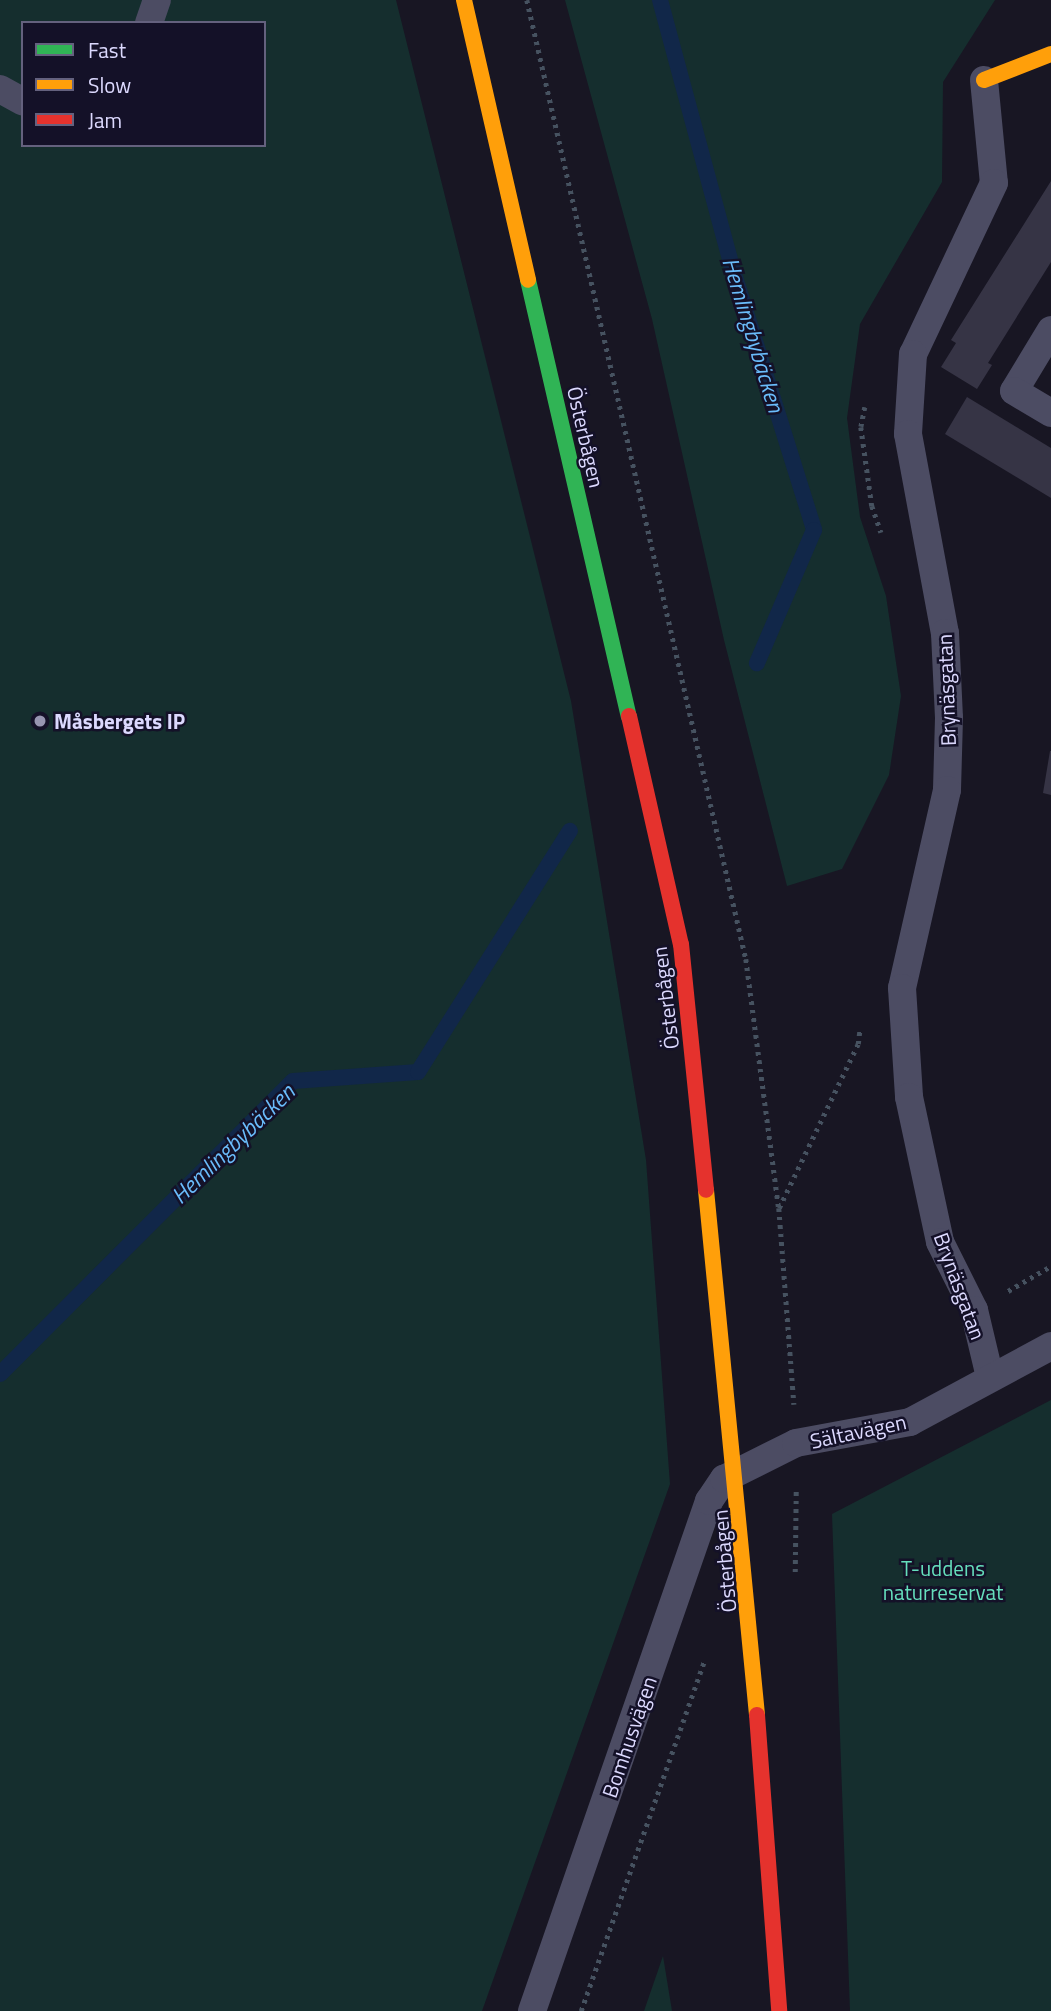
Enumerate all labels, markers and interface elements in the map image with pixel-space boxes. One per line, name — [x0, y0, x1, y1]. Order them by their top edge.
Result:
legend — [21, 21, 266, 147]
text: Fast — [88, 34, 126, 66]
text: Slow — [88, 69, 131, 101]
text: Jam — [88, 104, 122, 136]
water label: Hemlingbybäcken — [716, 254, 790, 416]
street label: Österbågen — [562, 384, 610, 490]
street label: Brynäsgatan — [931, 633, 961, 747]
place label: Måsbergets IP — [54, 708, 185, 734]
marker: Måsbergets IP — [32, 713, 48, 729]
street label: Österbågen — [646, 945, 684, 1051]
water label: Hemlingbybäcken — [166, 1078, 300, 1210]
street label: Brynäsgatan — [929, 1229, 991, 1343]
street label: Sältavägen — [808, 1409, 908, 1453]
street label: Österbågen — [707, 1509, 741, 1613]
park label: T-uddens naturreservat — [883, 1555, 1003, 1605]
street label: Bomhusvägen — [596, 1673, 662, 1801]

